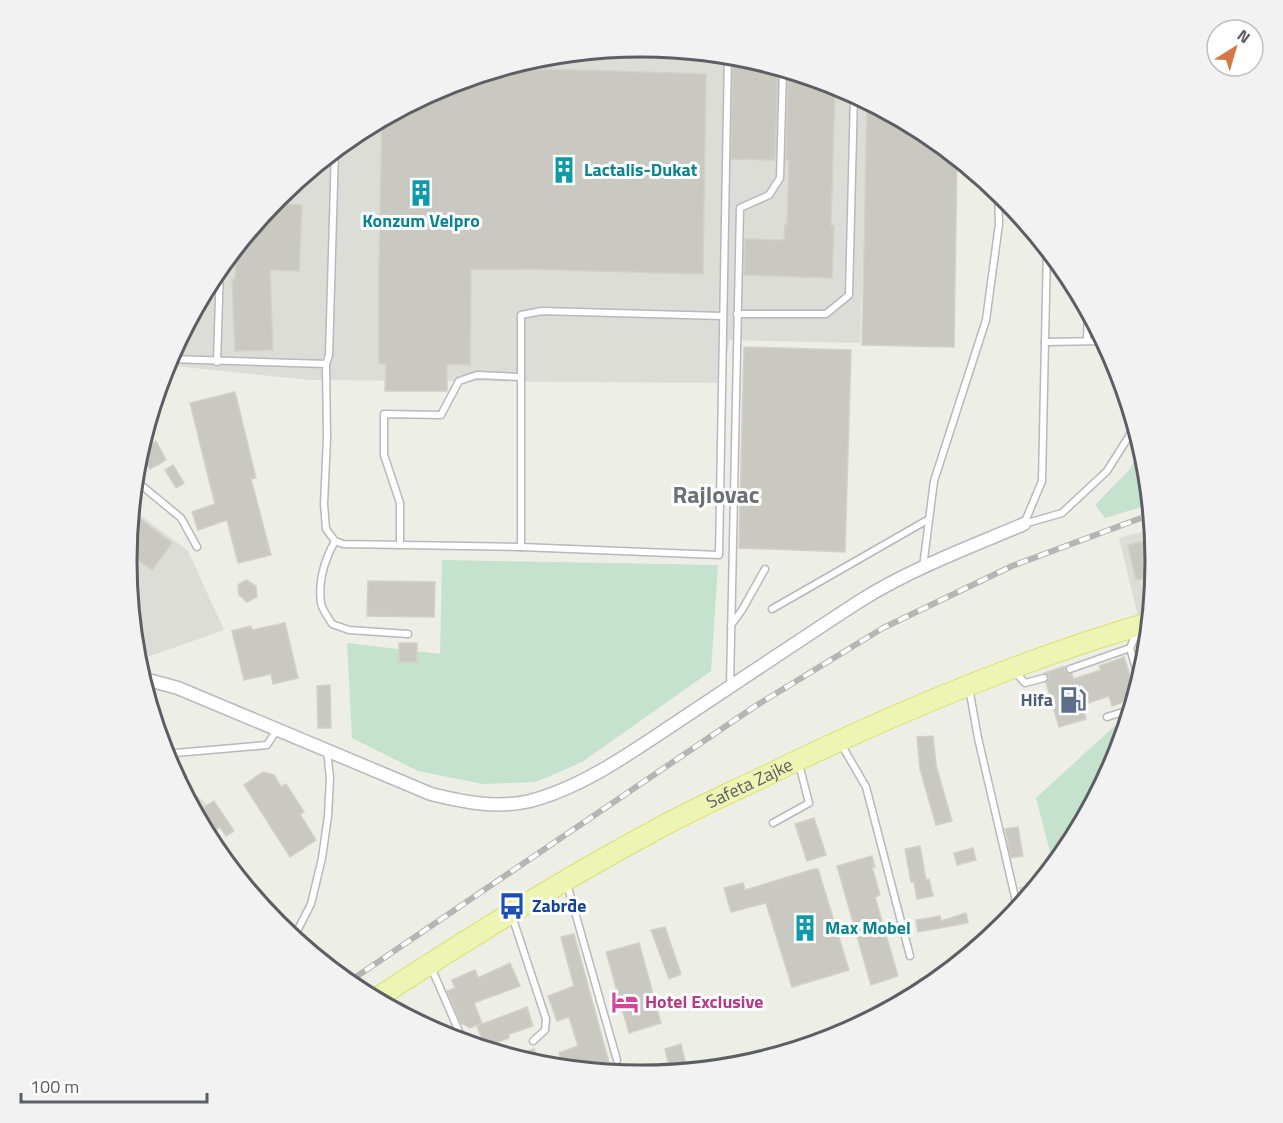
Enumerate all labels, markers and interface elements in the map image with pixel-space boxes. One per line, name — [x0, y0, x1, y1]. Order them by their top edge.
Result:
north arrow — [1205, 18, 1265, 78]
text: N — [1232, 23, 1256, 49]
building icon: Lactalis-Dukat — [549, 155, 579, 185]
place label: Lactalis-Dukat — [584, 156, 698, 183]
building icon: Konzum Velpro — [406, 178, 436, 208]
place label: Konzum Velpro — [362, 207, 480, 234]
district label: Rajlovac — [672, 476, 760, 512]
fuel station icon: Hifa — [1058, 685, 1088, 715]
place label: Hifa — [1021, 686, 1053, 713]
street label: Safeta Zajke — [702, 751, 797, 815]
bus stop icon: Zabrđe — [497, 891, 527, 921]
place label: Zabrđe — [532, 892, 586, 919]
building icon: Max Mobel — [790, 913, 820, 943]
place label: Max Mobel — [825, 914, 911, 941]
hotel icon: Hotel Exclusive — [610, 987, 640, 1017]
place label: Hotel Exclusive — [645, 988, 764, 1015]
scale bar — [21, 1066, 207, 1104]
text: 100 m — [30, 1073, 79, 1100]

